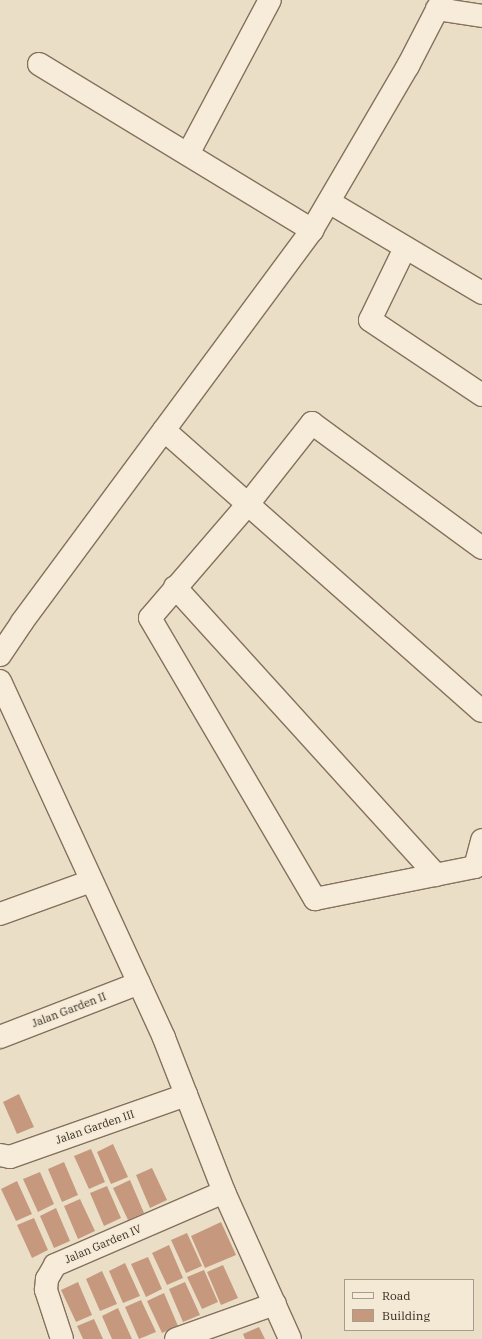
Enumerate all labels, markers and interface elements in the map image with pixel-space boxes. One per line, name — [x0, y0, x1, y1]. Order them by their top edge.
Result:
street label: Jalan Garden II — [30, 990, 108, 1030]
street label: Jalan Garden III — [54, 1107, 136, 1147]
street label: Jalan Garden IV — [63, 1222, 143, 1266]
legend — [344, 1279, 474, 1331]
text: Road — [382, 1288, 411, 1303]
text: Building — [382, 1308, 430, 1323]

